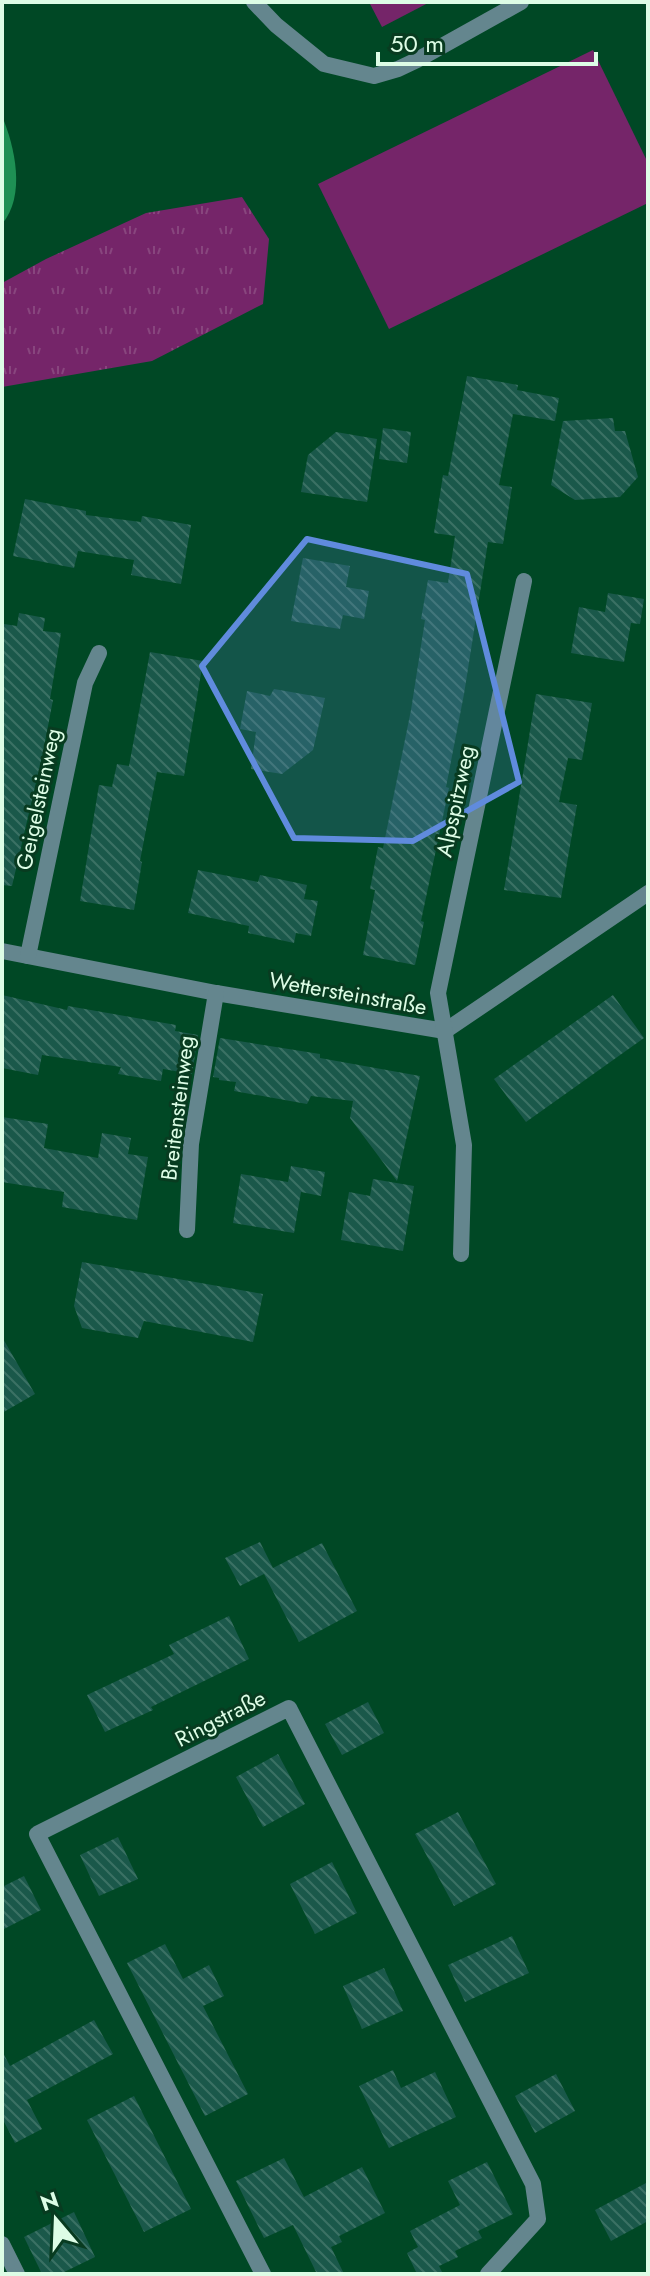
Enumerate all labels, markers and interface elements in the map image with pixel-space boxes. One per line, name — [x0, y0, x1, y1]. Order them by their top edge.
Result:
scale bar — [378, 16, 596, 66]
text: 50 m — [390, 26, 444, 61]
street label: Geigelsteinweg — [7, 725, 69, 873]
street label: Alpspitzweg — [428, 742, 482, 860]
street label: Wettersteinstraße — [267, 963, 429, 1023]
street label: Breitensteinweg — [152, 1034, 202, 1182]
street label: Ringstraße — [169, 1681, 271, 1755]
north arrow — [16, 2180, 96, 2260]
text: N — [36, 2183, 63, 2219]

